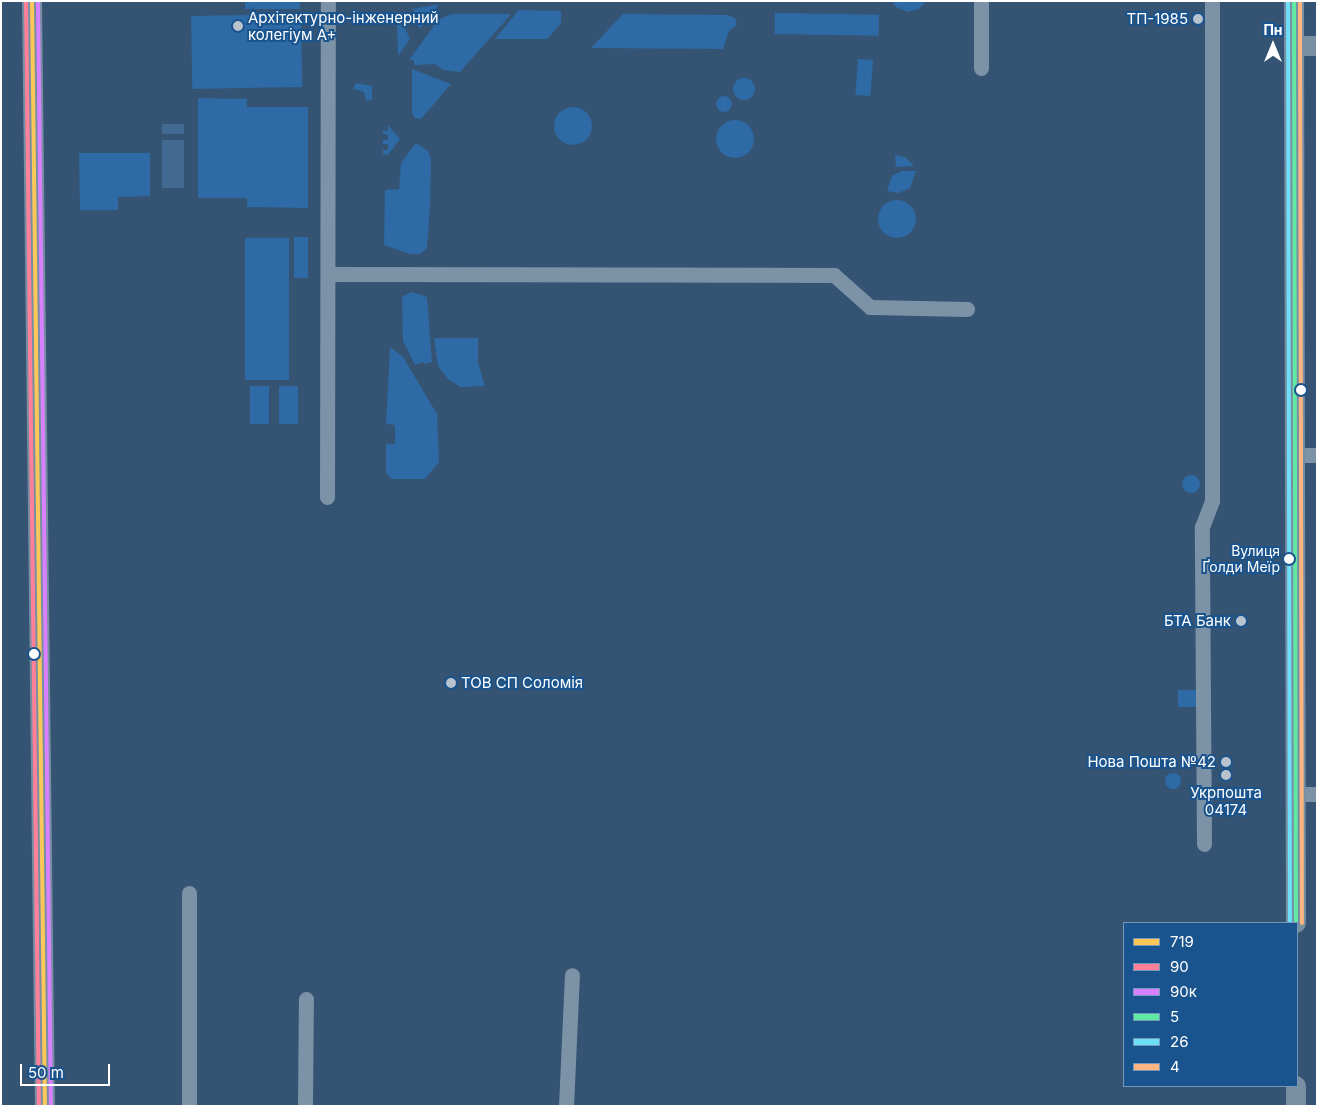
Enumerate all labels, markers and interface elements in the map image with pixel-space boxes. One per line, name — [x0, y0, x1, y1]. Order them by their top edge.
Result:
place label: Архітектурно-інженерний колегіум А+ — [248, 8, 439, 43]
place label: ТП-1985 — [1126, 10, 1188, 28]
marker: ТП-1985 — [1192, 13, 1204, 25]
marker: Архітектурно-інженерний колегіум А+ — [232, 20, 244, 32]
north arrow — [1248, 20, 1298, 70]
text: Пн — [1263, 21, 1283, 38]
unlabelled marker — [1296, 385, 1306, 395]
place label: Вулиця Ґолди Меїр — [1202, 543, 1280, 576]
marker: Вулиця Ґолди Меїр — [1284, 554, 1294, 564]
place label: БТА Банк — [1164, 612, 1231, 630]
marker: БТА Банк — [1235, 615, 1247, 627]
unlabelled marker — [29, 649, 39, 659]
place label: ТОВ СП Соломія — [461, 674, 583, 692]
marker: ТОВ СП Соломія — [445, 677, 457, 689]
place label: Нова Пошта №42 — [1087, 753, 1216, 771]
marker: Нова Пошта №42 — [1220, 756, 1232, 768]
marker: Укрпошта 04174 — [1220, 769, 1232, 781]
place label: Укрпошта 04174 — [1190, 783, 1262, 818]
legend — [1123, 922, 1298, 1087]
text: 719 — [1170, 932, 1194, 951]
text: 90 — [1170, 957, 1189, 976]
text: 90к — [1170, 982, 1197, 1001]
text: 5 — [1170, 1007, 1179, 1026]
text: 26 — [1170, 1032, 1188, 1051]
scale bar — [22, 1054, 112, 1086]
text: 4 — [1170, 1057, 1180, 1076]
text: 50 m — [28, 1063, 64, 1082]

